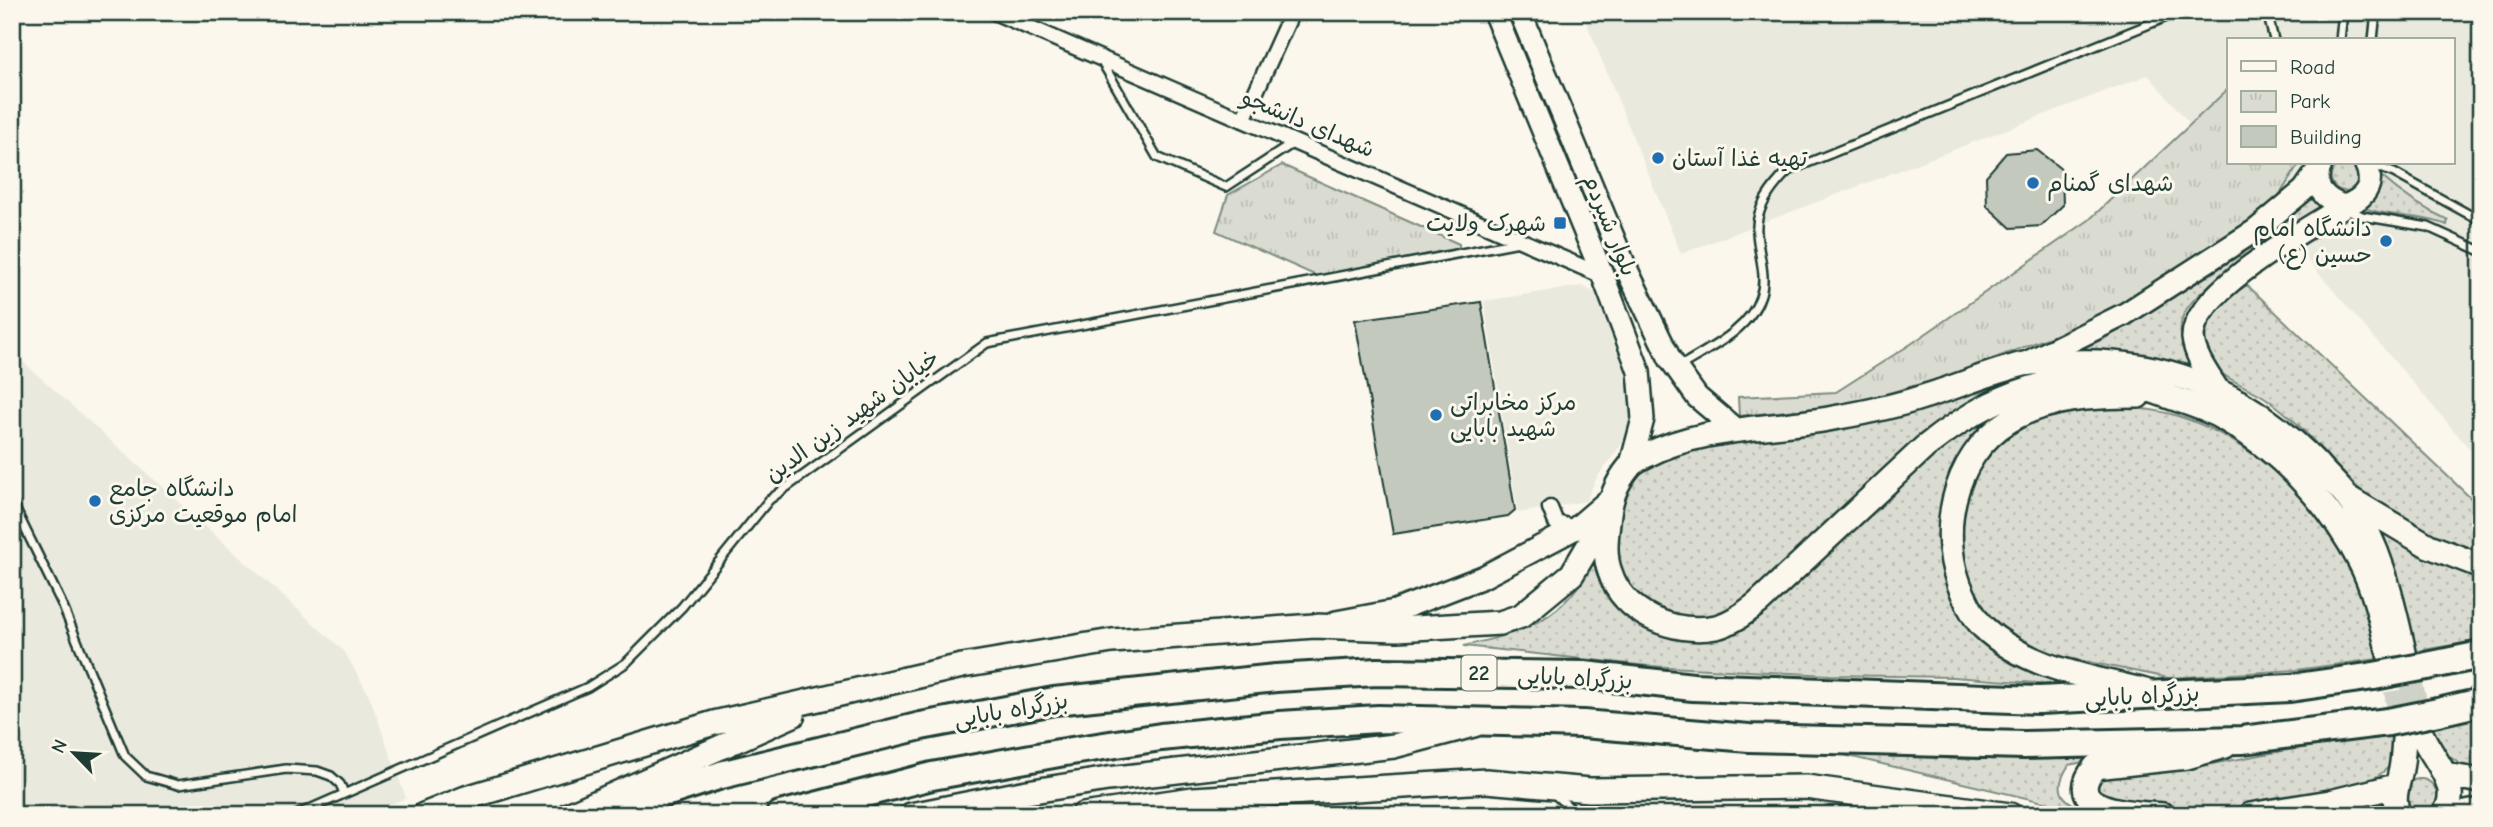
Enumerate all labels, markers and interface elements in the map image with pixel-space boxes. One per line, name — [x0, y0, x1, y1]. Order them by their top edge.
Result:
legend — [2227, 38, 2454, 164]
text: Road — [2290, 55, 2335, 79]
street label: شهدای دانشجو — [1236, 82, 1379, 164]
text: Park — [2290, 89, 2330, 113]
text: Building — [2290, 125, 2362, 149]
place label: تهیه غذا آستان — [1672, 145, 1808, 172]
marker: تهیه غذا آستان — [1650, 150, 1666, 166]
street label: بلوار شیردم — [1574, 170, 1643, 281]
place label: شهدای گمنام — [2047, 170, 2173, 201]
marker: شهدای گمنام — [2025, 175, 2041, 191]
place label: شهرک ولایت — [1426, 210, 1546, 237]
marker: شهرک ولایت — [1552, 215, 1568, 231]
place label: دانشگاه امام حسین (ع) — [2253, 215, 2372, 270]
marker: دانشگاه امام حسین (ع) — [2378, 233, 2394, 249]
street label: خیابان شهید زین الدین — [760, 344, 944, 488]
place label: مرکز مخابراتی شهید بابایی — [1450, 389, 1576, 443]
marker: مرکز مخابراتی شهید بابایی — [1428, 407, 1444, 423]
place label: دانشگاه جامع امام موقعیت مرکزی — [109, 475, 298, 532]
marker: دانشگاه جامع امام موقعیت مرکزی — [87, 493, 103, 509]
road number: 22 — [1462, 656, 1496, 690]
street label: بزرگراه بابایی — [1517, 662, 1633, 695]
street label: بزرگراه بابایی — [2084, 680, 2200, 713]
street label: بزرگراه بابایی — [952, 687, 1070, 734]
north arrow — [38, 718, 108, 788]
text: N — [47, 736, 72, 757]

